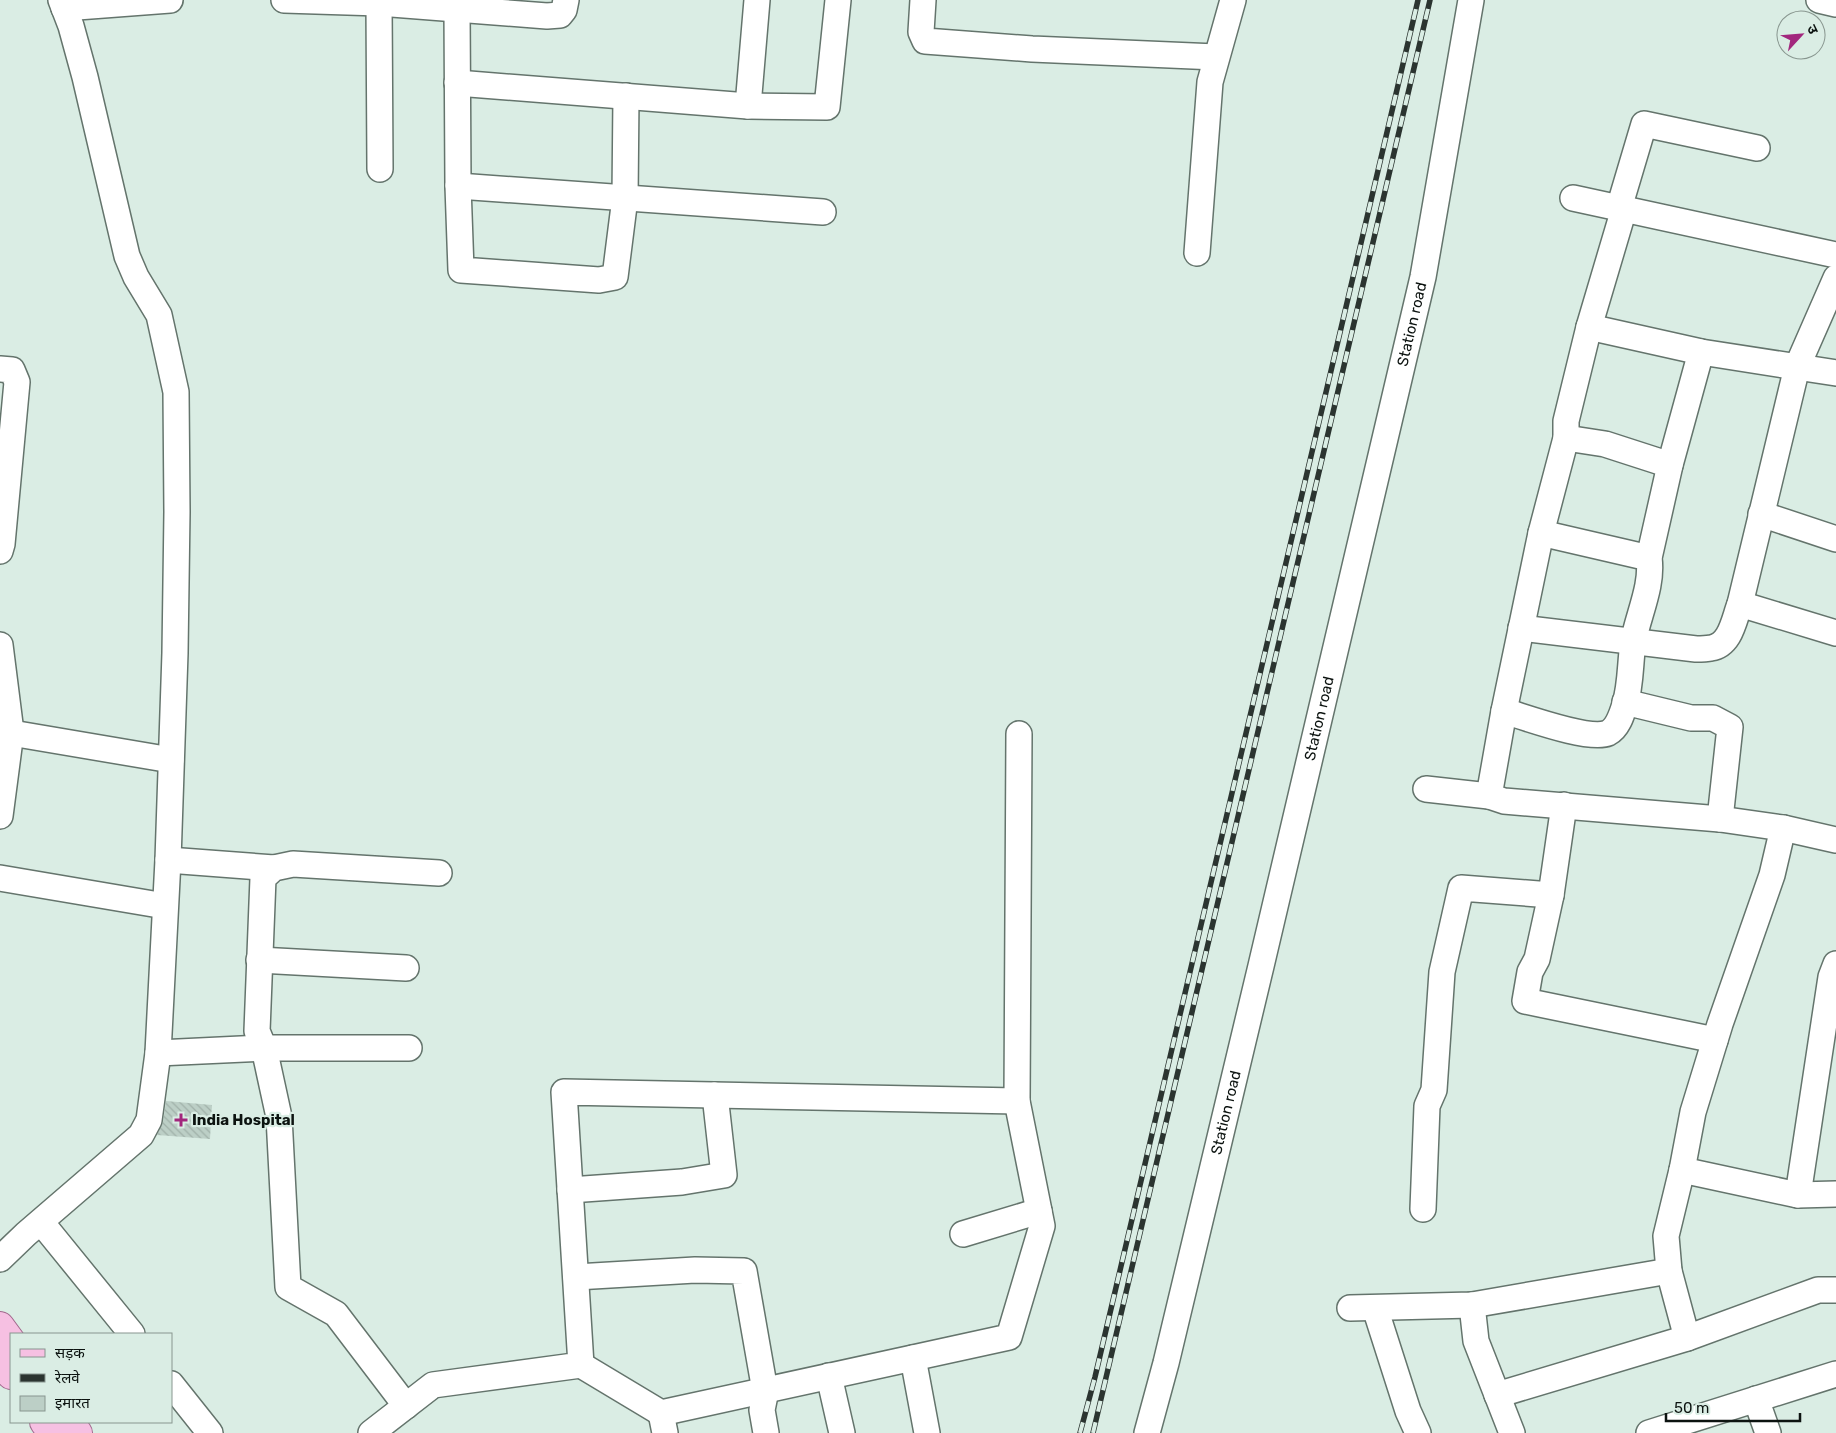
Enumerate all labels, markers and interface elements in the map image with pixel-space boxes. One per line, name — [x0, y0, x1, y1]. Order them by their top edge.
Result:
north arrow — [1776, 10, 1826, 60]
text: उ — [1803, 22, 1822, 38]
street label: Station road — [1393, 280, 1430, 368]
street label: Station road — [1301, 675, 1338, 762]
street label: Station road — [1207, 1069, 1245, 1156]
place label: India Hospital — [192, 1111, 295, 1129]
marker: India Hospital — [174, 1113, 188, 1127]
legend — [10, 1333, 172, 1423]
text: सड़क — [55, 1344, 85, 1362]
text: रेलवे — [54, 1369, 80, 1387]
scale bar — [1666, 1390, 1800, 1422]
text: इमारत — [55, 1394, 90, 1412]
text: 50 m — [1674, 1399, 1709, 1417]

